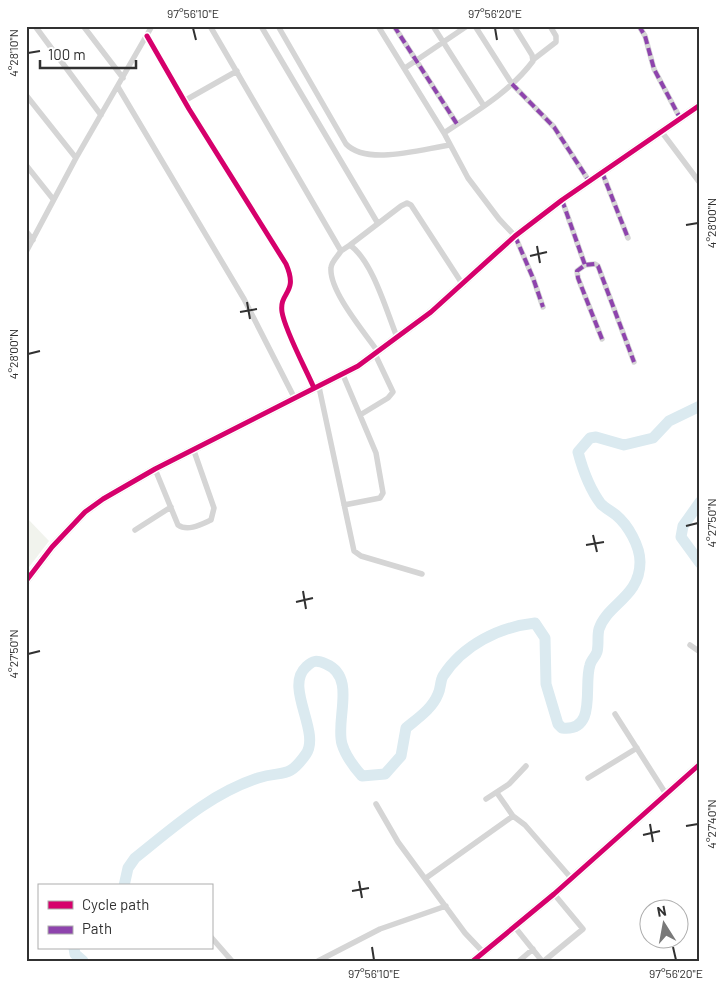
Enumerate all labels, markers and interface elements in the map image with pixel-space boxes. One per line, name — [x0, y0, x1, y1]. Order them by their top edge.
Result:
text: 97°56'10"E — [167, 6, 219, 20]
text: 97°56'20"E — [468, 6, 522, 20]
text: 4°28'10"N — [6, 29, 20, 77]
scale bar — [40, 38, 136, 70]
text: 100 m — [48, 45, 86, 63]
text: 4°28'00"N — [704, 198, 718, 248]
text: 4°28'00"N — [6, 329, 20, 379]
text: 4°27'50"N — [704, 498, 718, 548]
text: 4°27'50"N — [6, 629, 20, 679]
text: 4°27'40"N — [704, 799, 718, 849]
legend — [38, 884, 212, 950]
text: Cycle path — [82, 895, 149, 913]
north arrow — [638, 900, 688, 950]
text: N — [655, 902, 668, 920]
text: Path — [82, 919, 112, 937]
text: 97°56'10"E — [348, 966, 400, 980]
text: 97°56'20"E — [649, 966, 703, 980]

